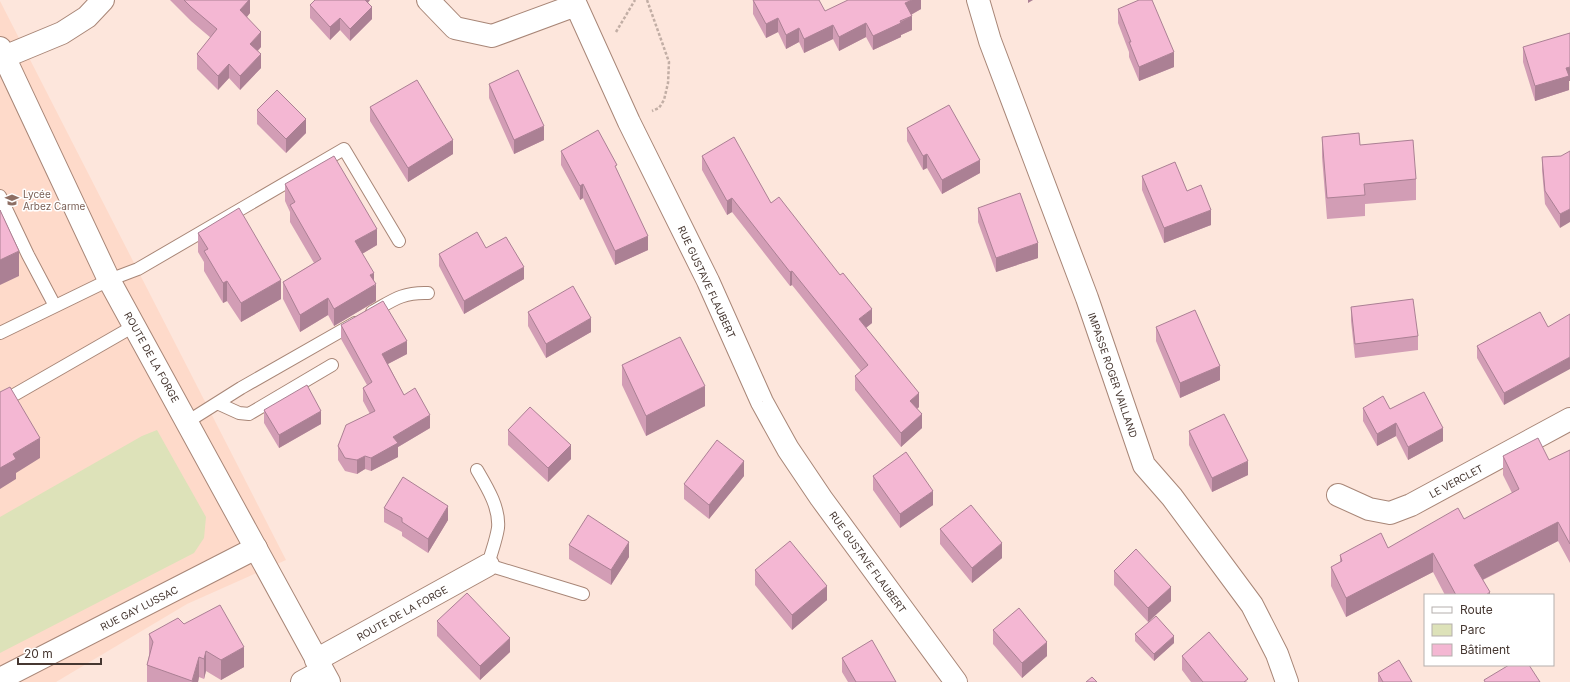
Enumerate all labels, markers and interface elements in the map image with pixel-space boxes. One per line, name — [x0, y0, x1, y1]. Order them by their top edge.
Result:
place label: Lycée Arbez Carme — [23, 188, 86, 212]
school or university icon: Lycée Arbez Carme — [4, 192, 20, 208]
street label: RUE GUSTAVE FLAUBERT — [676, 224, 738, 340]
street label: ROUTE DE LA FORGE — [122, 310, 182, 404]
street label: IMPASSE ROGER VAILLAND — [1086, 311, 1140, 439]
street label: LE VERCLET — [1427, 462, 1485, 500]
street label: RUE GUSTAVE FLAUBERT — [827, 509, 909, 615]
street label: RUE GAY LUSSAC — [98, 583, 180, 633]
street label: ROUTE DE LA FORGE — [355, 583, 449, 643]
legend — [1424, 594, 1554, 666]
text: Route — [1460, 602, 1493, 617]
text: Parc — [1460, 622, 1486, 637]
scale bar — [18, 640, 101, 666]
text: Bâtiment — [1460, 642, 1510, 657]
text: 20 m — [24, 646, 53, 661]

